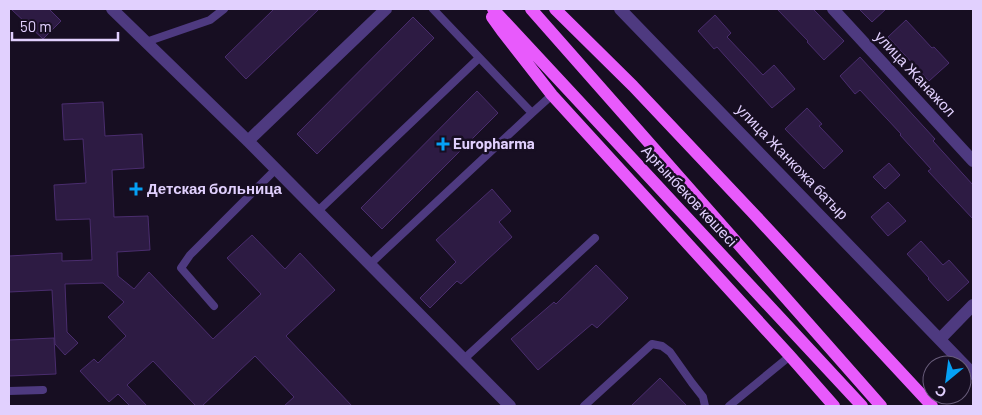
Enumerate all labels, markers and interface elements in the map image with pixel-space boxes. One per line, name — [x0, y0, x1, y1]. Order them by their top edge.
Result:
scale bar — [12, 10, 119, 42]
text: 50 m — [20, 17, 52, 35]
street label: улица Жанажол — [872, 27, 960, 120]
street label: улица Жанкожа батыр — [733, 100, 852, 223]
place label: Europharma — [453, 134, 535, 152]
marker: Europharma — [437, 138, 449, 150]
street label: Арғынбеков көшесі — [638, 141, 741, 250]
place label: Детская больница — [147, 179, 283, 197]
marker: Детская больница — [129, 182, 143, 196]
north arrow — [922, 355, 972, 405]
text: С — [932, 382, 949, 402]

